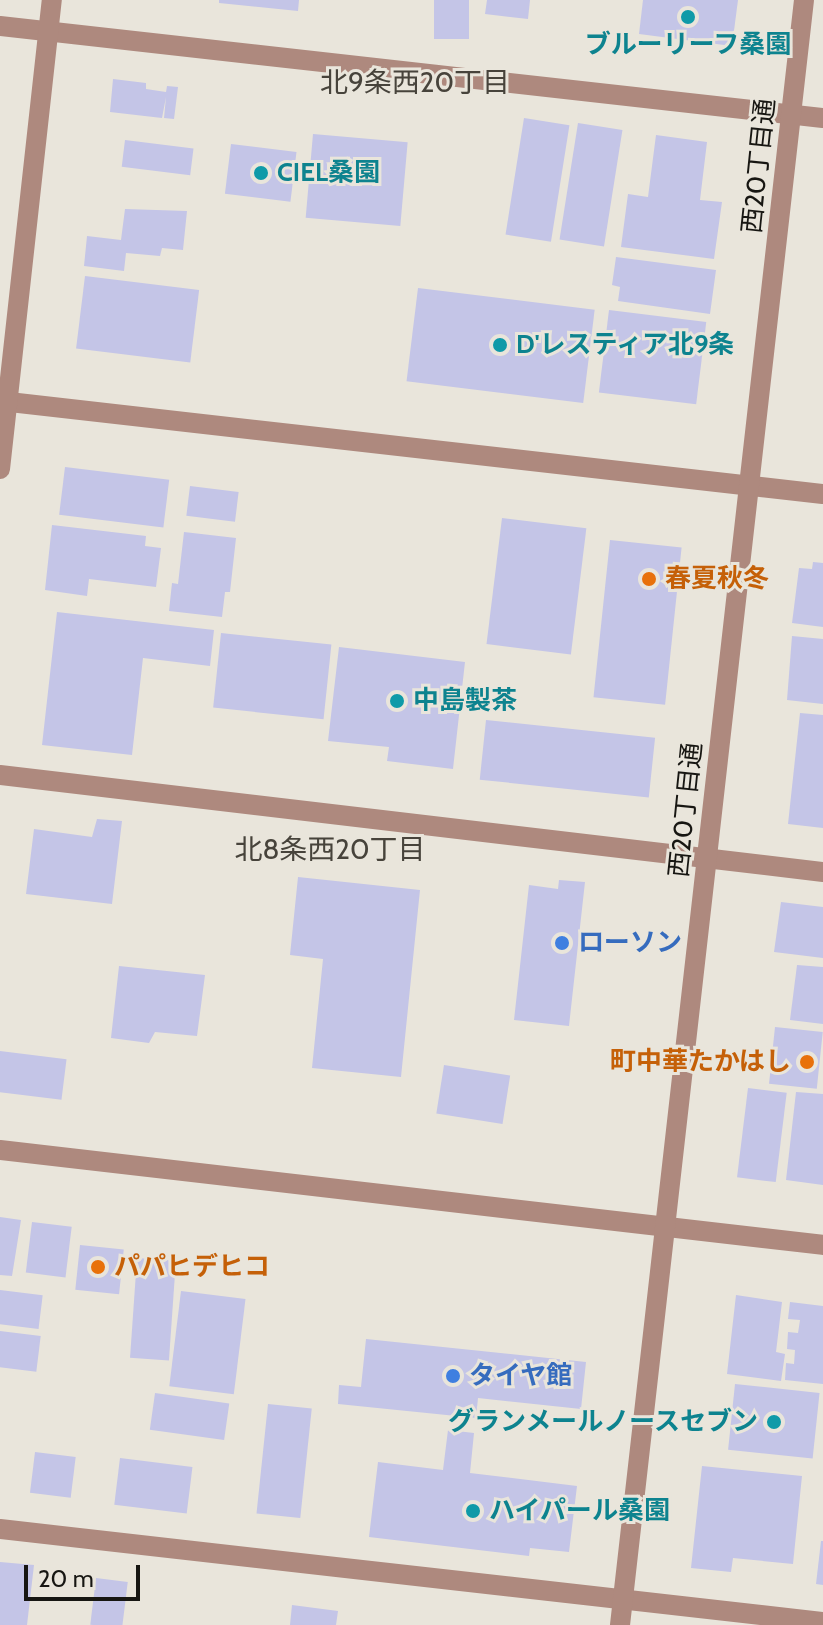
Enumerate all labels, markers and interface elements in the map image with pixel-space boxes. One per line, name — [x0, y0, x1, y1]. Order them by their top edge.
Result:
marker: ブルーリーフ桑園 — [679, 8, 697, 26]
place label: ブルーリーフ桑園 — [584, 29, 792, 61]
district label: 北9条西20丁目 — [320, 65, 510, 99]
street label: 西20丁目通 — [736, 97, 782, 235]
place label: CIEL桑園 — [277, 157, 380, 189]
marker: CIEL桑園 — [252, 164, 270, 182]
place label: D'レスティア北9条 — [516, 329, 736, 361]
marker: D'レスティア北9条 — [491, 336, 509, 354]
place label: 春夏秋冬 — [665, 563, 769, 595]
marker: 春夏秋冬 — [640, 570, 658, 588]
place label: 中島製茶 — [413, 685, 517, 717]
marker: 中島製茶 — [388, 692, 406, 710]
street label: 西20丁目通 — [663, 741, 709, 879]
district label: 北8条西20丁目 — [234, 832, 426, 866]
place label: ローソン — [578, 927, 682, 959]
marker: ローソン — [553, 934, 571, 952]
place label: 町中華たかはし — [609, 1046, 791, 1078]
marker: 町中華たかはし — [798, 1053, 816, 1071]
place label: パパヒデヒコ — [114, 1251, 270, 1283]
marker: パパヒデヒコ — [89, 1258, 107, 1276]
place label: タイヤ館 — [469, 1360, 573, 1392]
marker: タイヤ館 — [444, 1367, 462, 1385]
place label: グランメールノースセブン — [446, 1406, 758, 1438]
marker: グランメールノースセブン — [765, 1413, 783, 1431]
place label: ハイパール桑園 — [489, 1495, 671, 1527]
marker: ハイパール桑園 — [464, 1502, 482, 1520]
scale bar — [28, 1549, 144, 1599]
text: 20 m — [38, 1564, 94, 1593]

